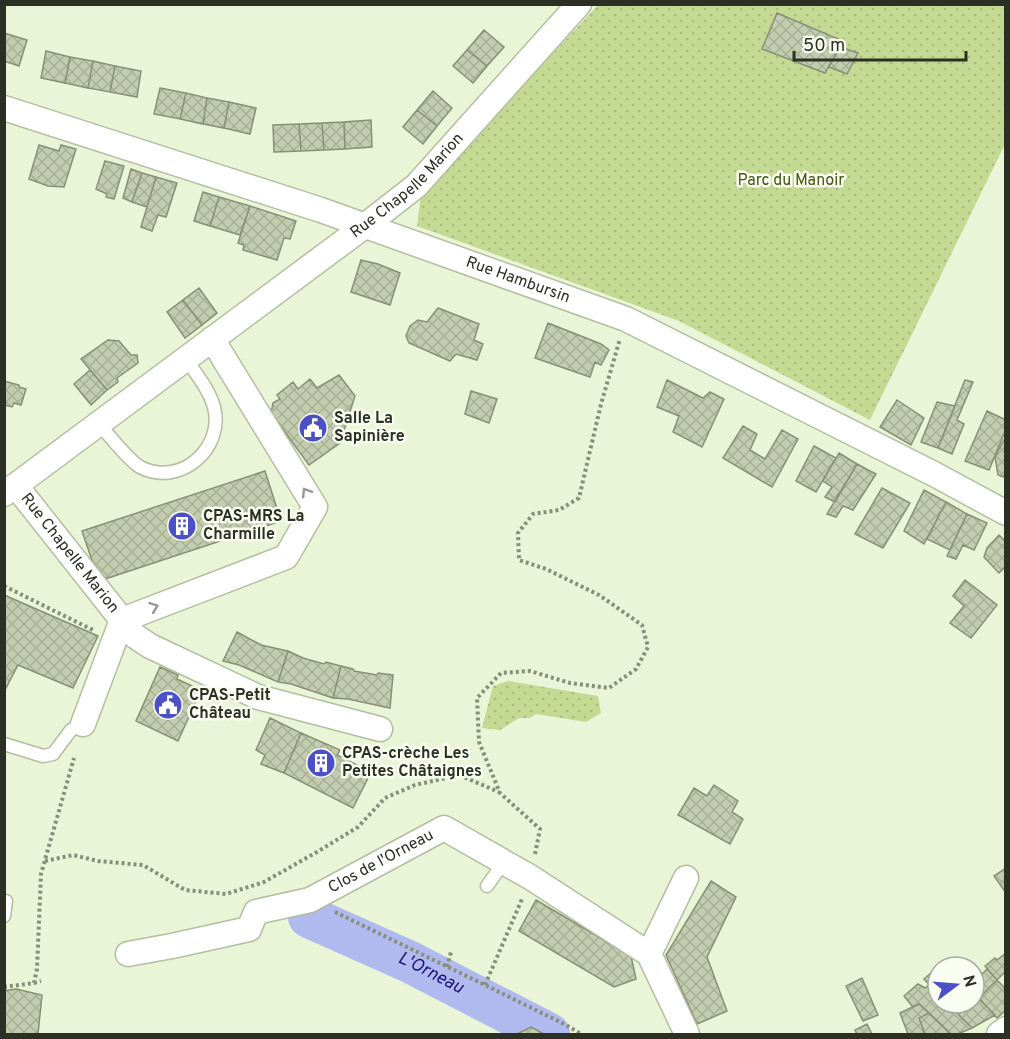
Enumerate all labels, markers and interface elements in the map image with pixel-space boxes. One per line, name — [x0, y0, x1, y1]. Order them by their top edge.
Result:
scale bar — [794, 24, 966, 62]
text: 50 m — [803, 35, 845, 58]
street label: Rue Chapelle Marion — [347, 129, 468, 243]
park label: Parc du Manoir — [737, 171, 845, 191]
street label: Rue Hambursin — [463, 252, 573, 308]
place label: Salle La Sapinière — [334, 409, 405, 447]
public building icon: Salle La Sapinière — [297, 412, 329, 444]
one-way arrow — [301, 488, 313, 498]
street label: Rue Chapelle Marion — [16, 489, 123, 618]
place label: CPAS-MRS La Charmille — [203, 507, 305, 545]
building icon: CPAS-MRS La Charmille — [166, 510, 198, 542]
one-way arrow — [148, 602, 159, 615]
place label: CPAS-Petit Château — [189, 686, 271, 724]
public building icon: CPAS-Petit Château — [152, 689, 184, 721]
place label: CPAS-crèche Les Petites Châtaignes — [342, 744, 482, 782]
building icon: CPAS-crèche Les Petites Châtaignes — [305, 747, 337, 779]
street label: Clos de l'Orneau — [325, 825, 437, 898]
water label: L'Orneau — [394, 947, 468, 999]
north arrow — [926, 955, 986, 1015]
text: N — [957, 973, 980, 990]

